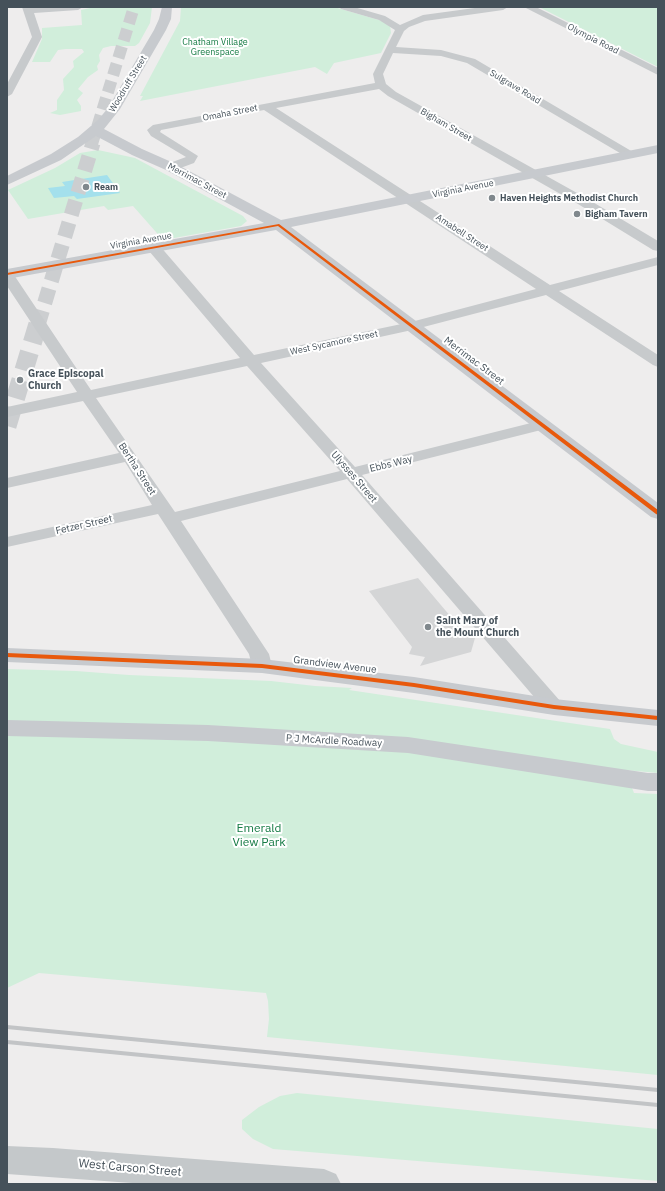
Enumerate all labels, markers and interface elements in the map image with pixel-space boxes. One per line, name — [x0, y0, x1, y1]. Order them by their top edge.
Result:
street label: Olympia Road — [566, 21, 620, 57]
park label: Chatham Village Greenspace — [182, 37, 248, 58]
street label: Woodruff Street — [107, 54, 149, 114]
street label: Sulgrave Road — [488, 68, 542, 106]
street label: Omaha Street — [202, 102, 258, 124]
street label: Bigham Street — [418, 106, 474, 144]
street label: Merrimac Street — [166, 161, 228, 201]
street label: Virginia Avenue — [431, 178, 495, 200]
marker: Ream — [81, 182, 91, 192]
place label: Ream — [94, 182, 118, 192]
marker: Haven Heights Methodist Church — [487, 193, 497, 203]
place label: Haven Heights Methodist Church — [500, 193, 638, 203]
marker: Bigham Tavern — [572, 209, 582, 219]
place label: Bigham Tavern — [585, 209, 648, 219]
street label: Amabell Street — [434, 212, 490, 254]
street label: Virginia Avenue — [109, 230, 173, 252]
street label: West Sycamore Street — [289, 328, 379, 358]
street label: Merrimac Street — [442, 334, 506, 388]
place label: Grace Episcopal Church — [28, 368, 103, 392]
marker: Grace Episcopal Church — [15, 375, 25, 385]
street label: Bertha Street — [116, 441, 158, 497]
street label: Ulysses Street — [328, 449, 380, 505]
street label: Ebbs Way — [368, 453, 414, 475]
street label: Fetzer Street — [54, 513, 114, 537]
place label: Saint Mary of the Mount Church — [436, 615, 519, 638]
marker: Saint Mary of the Mount Church — [423, 622, 433, 632]
street label: Grandview Avenue — [293, 654, 377, 676]
street label: P J McArdle Roadway — [286, 732, 382, 750]
park label: Emerald View Park — [232, 822, 286, 850]
street label: West Carson Street — [78, 1156, 182, 1180]

